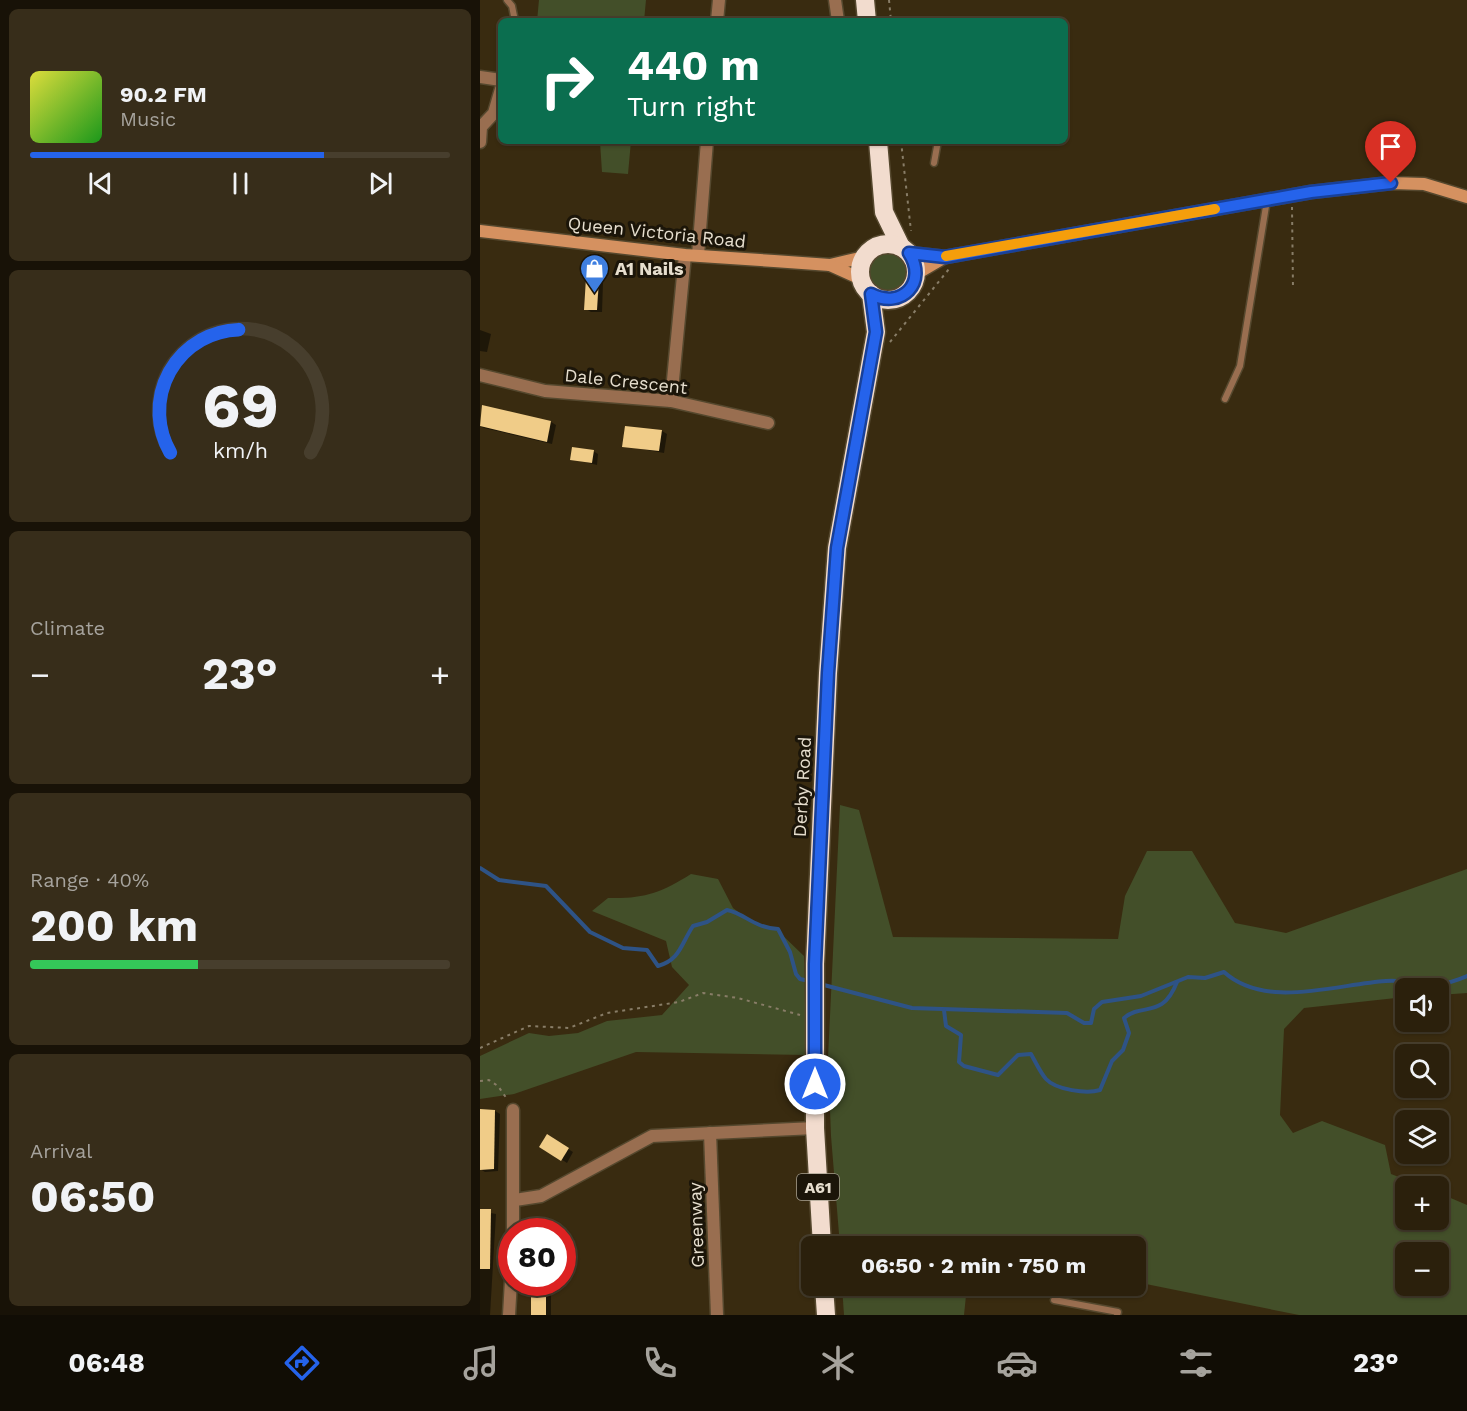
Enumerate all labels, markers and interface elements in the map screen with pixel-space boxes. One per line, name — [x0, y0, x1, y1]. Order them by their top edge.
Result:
text: 440 m — [627, 41, 760, 90]
icon: right — [528, 42, 606, 120]
text: 90.2 FM — [120, 82, 207, 107]
text: Turn right — [627, 91, 756, 123]
text: Music — [120, 107, 176, 131]
pin — [1365, 121, 1416, 183]
icon: arrive — [1374, 130, 1407, 163]
icon: previous — [84, 167, 117, 200]
icon: pause — [224, 167, 257, 200]
icon: next — [364, 167, 397, 200]
street label: Queen Victoria Road — [567, 212, 747, 252]
shop icon: A1 Nails — [578, 252, 610, 294]
place label: A1 Nails — [615, 258, 684, 279]
street label: Dale Crescent — [563, 364, 689, 398]
text: 69 — [202, 369, 278, 442]
text: km/h — [212, 439, 268, 464]
text: Climate — [30, 616, 105, 640]
text: 23° — [202, 647, 278, 700]
text: − — [30, 655, 50, 694]
text: + — [430, 655, 450, 694]
street label: Derby Road — [789, 736, 815, 838]
text: Range · 40% — [30, 868, 149, 892]
text: 200 km — [30, 899, 198, 952]
map controls — [1395, 978, 1449, 1296]
button: sound — [1395, 978, 1449, 1032]
button: search — [1395, 1044, 1449, 1098]
position arrow — [783, 1052, 847, 1116]
button: layers — [1395, 1110, 1449, 1164]
text: Arrival — [30, 1139, 92, 1163]
text: 06:50 — [30, 1170, 156, 1223]
road number: A61 — [797, 1174, 839, 1200]
button: + — [1395, 1176, 1449, 1230]
street label: Greenway — [684, 1181, 708, 1268]
speed limit sign: 80 — [498, 1218, 576, 1296]
button: − — [1395, 1242, 1449, 1296]
text: 06:50 · 2 min · 750 m — [861, 1253, 1086, 1278]
icon: directions — [281, 1342, 323, 1384]
icon: music — [460, 1342, 502, 1384]
icon: phone — [639, 1342, 681, 1384]
icon: climate — [817, 1342, 859, 1384]
icon: car — [996, 1342, 1038, 1384]
icon: filters — [1175, 1342, 1217, 1384]
text: 06:48 — [68, 1347, 145, 1379]
text: 23° — [1353, 1347, 1399, 1379]

